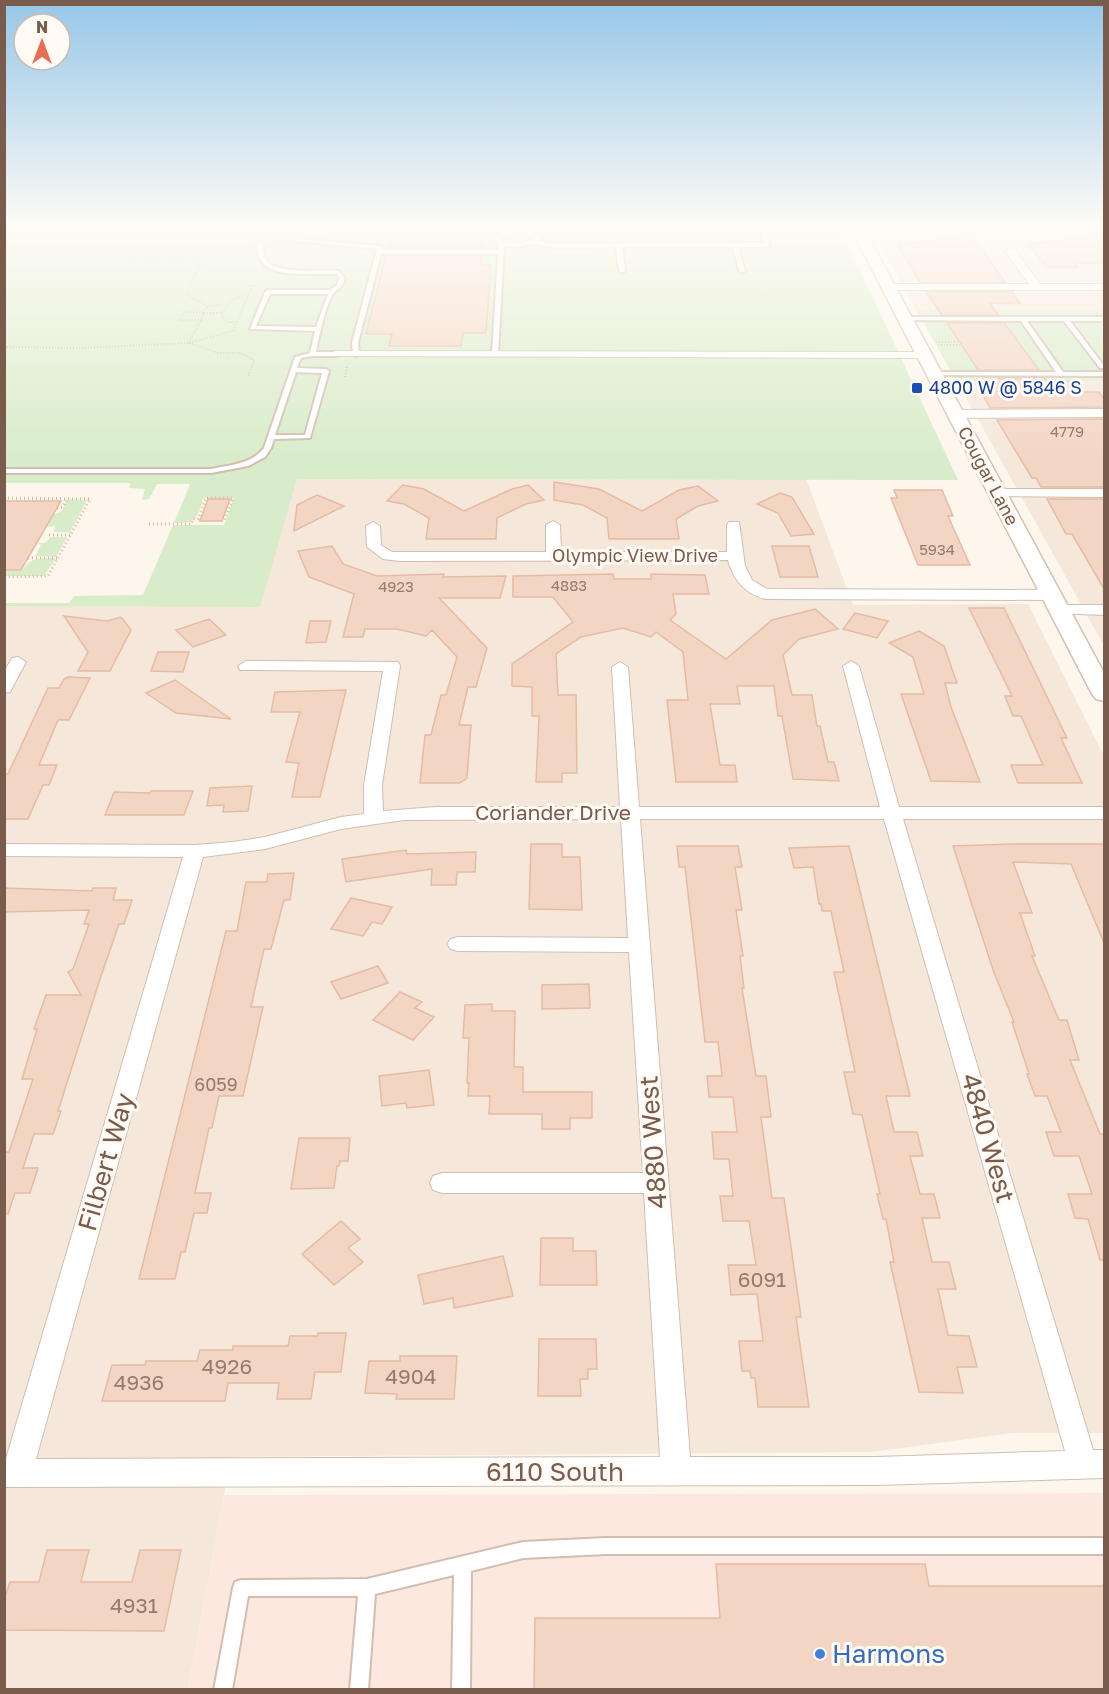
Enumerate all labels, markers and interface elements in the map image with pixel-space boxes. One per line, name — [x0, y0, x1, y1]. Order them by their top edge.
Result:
north arrow — [12, 12, 72, 72]
text: N — [36, 17, 48, 37]
place label: 4800 W @ 5846 S — [929, 376, 1082, 398]
marker: 4800 W @ 5846 S — [910, 381, 924, 395]
street label: Cougar Lane — [954, 422, 1024, 529]
house number: 4779 — [1050, 422, 1084, 440]
house number: 5934 — [919, 540, 955, 558]
street label: Olympic View Drive — [552, 544, 718, 566]
house number: 4883 — [551, 576, 587, 594]
house number: 4923 — [378, 577, 414, 595]
street label: Coriander Drive — [475, 799, 631, 825]
street label: 4840 West — [955, 1069, 1022, 1206]
house number: 6059 — [194, 1073, 238, 1095]
street label: 4880 West — [632, 1074, 673, 1210]
street label: Filbert Way — [71, 1089, 140, 1234]
house number: 6091 — [738, 1266, 786, 1292]
house number: 4926 — [202, 1353, 252, 1379]
house number: 4904 — [385, 1363, 437, 1389]
house number: 4936 — [114, 1369, 164, 1395]
street label: 6110 South — [486, 1456, 624, 1487]
house number: 4931 — [110, 1592, 158, 1618]
place label: Harmons — [832, 1638, 945, 1669]
marker: Harmons — [813, 1647, 827, 1661]

